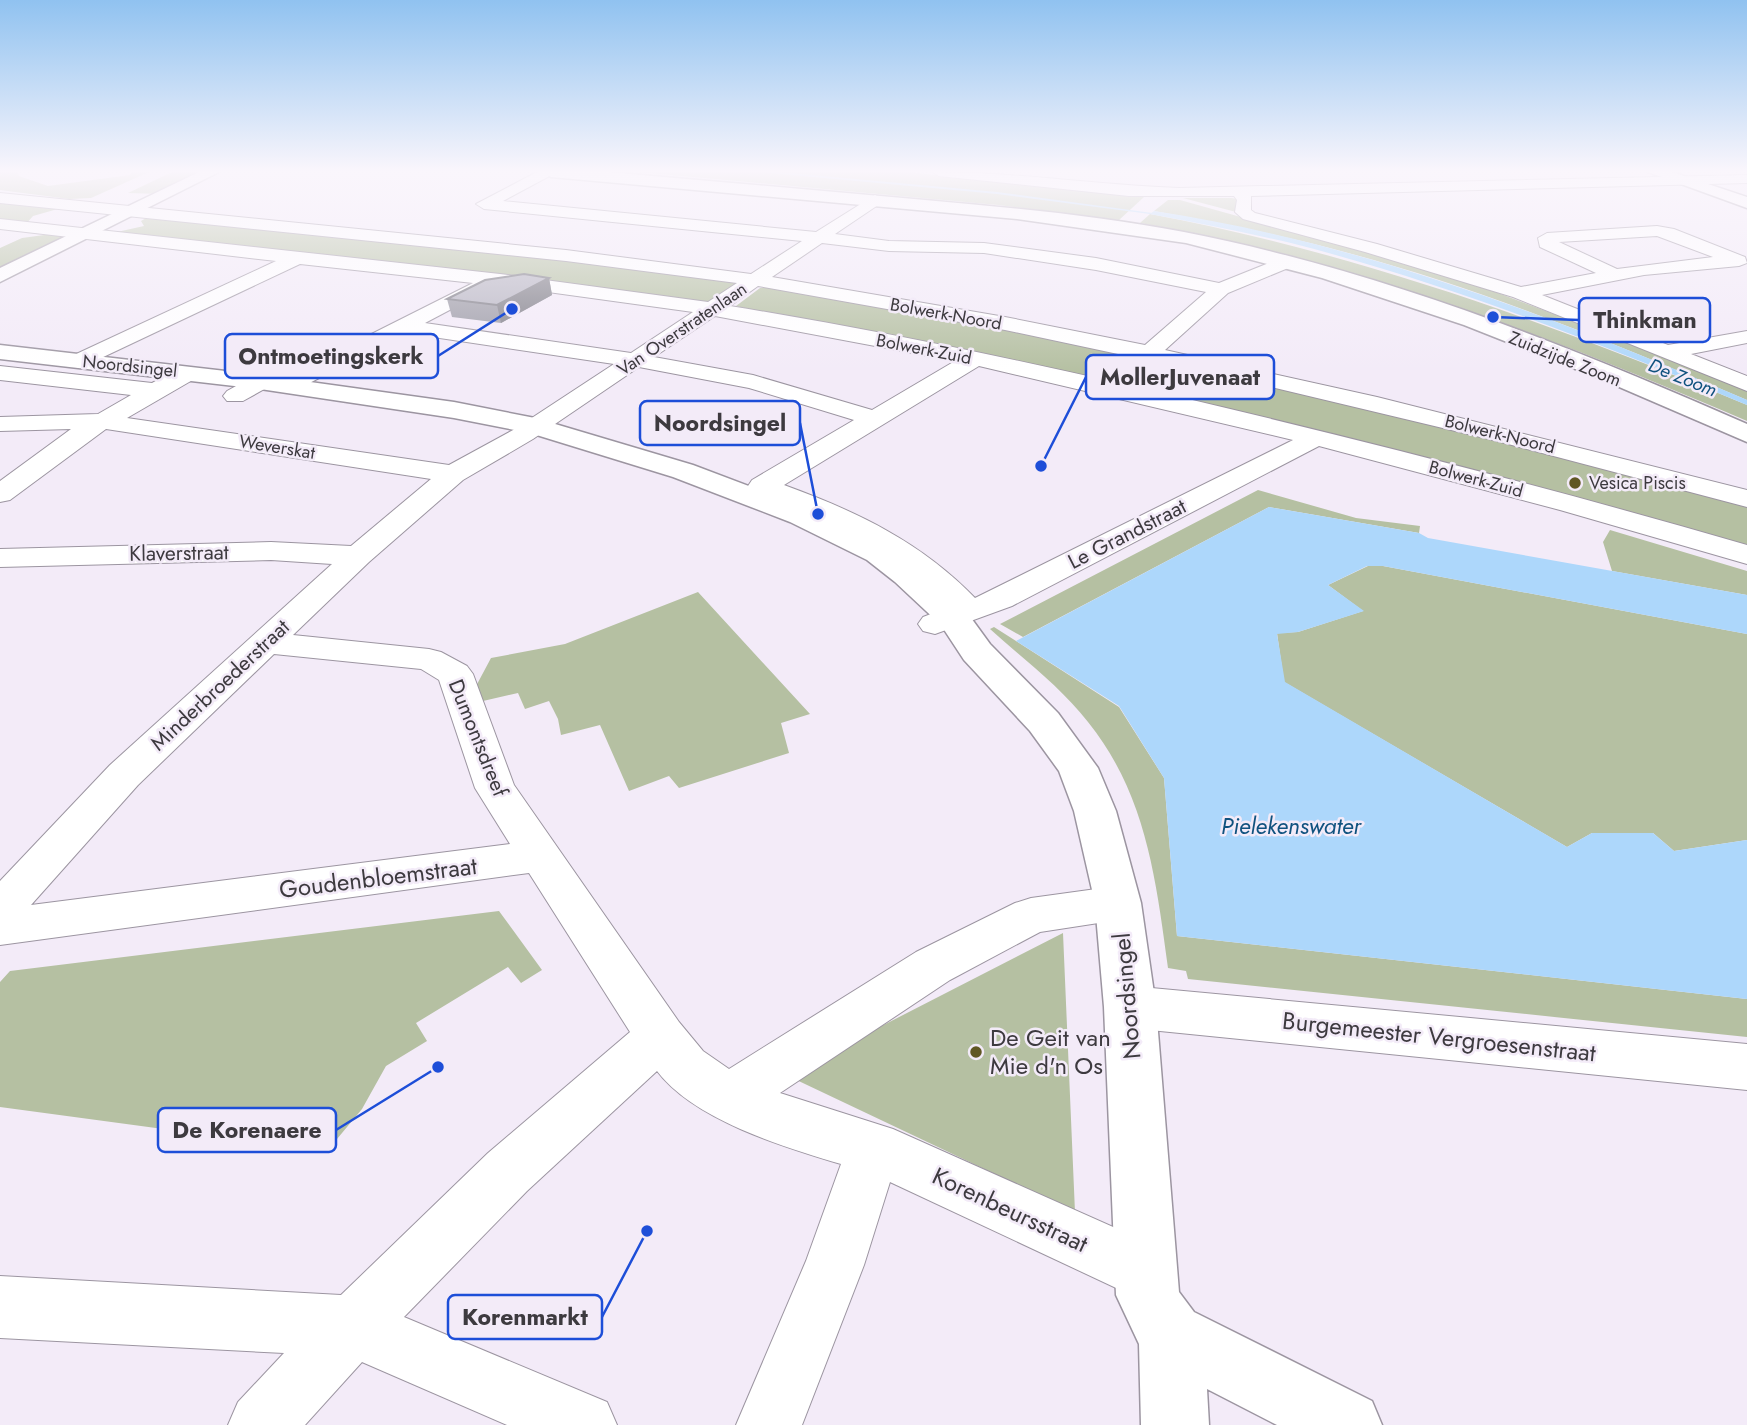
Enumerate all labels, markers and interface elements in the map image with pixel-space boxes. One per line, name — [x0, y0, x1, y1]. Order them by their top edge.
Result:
street label: Van Overstratenlaan — [612, 276, 752, 382]
street label: Bolwerk-Noord — [888, 291, 1004, 337]
callout: Thinkman — [1579, 298, 1710, 342]
text: Thinkman — [1593, 303, 1697, 337]
street label: Zuidzijde Zoom — [1505, 325, 1625, 393]
street label: Bolwerk-Zuid — [874, 327, 974, 371]
callout: Ontmoetingskerk — [225, 334, 438, 378]
text: Ontmoetingskerk — [238, 339, 424, 373]
street label: Noordsingel — [81, 348, 179, 384]
water label: De Zoom — [1644, 352, 1721, 403]
callout: MollerJuvenaat — [1086, 355, 1274, 399]
text: MollerJuvenaat — [1100, 360, 1261, 394]
callout: Noordsingel — [640, 401, 800, 445]
text: Noordsingel — [654, 406, 786, 440]
street label: Bolwerk-Noord — [1442, 408, 1558, 460]
street label: Weverskat — [237, 428, 318, 466]
street label: Bolwerk-Zuid — [1426, 454, 1526, 504]
place label: Vesica Piscis — [1589, 470, 1686, 496]
marker: Vesica Piscis — [1567, 475, 1583, 491]
street label: Le Grandstraat — [1063, 491, 1191, 577]
street label: Klaverstraat — [129, 537, 229, 569]
street label: Minderbroederstraat — [144, 612, 296, 758]
street label: Dumontsdreef — [441, 675, 516, 802]
water label: Pielekenswater — [1221, 809, 1362, 843]
street label: Goudenbloemstraat — [277, 848, 479, 907]
street label: Noordsingel — [1104, 931, 1149, 1061]
street label: Burgemeester Vergroesenstraat — [1281, 1003, 1598, 1070]
place label: De Geit van Mie d'n Os — [990, 1020, 1111, 1083]
marker: De Geit van Mie d'n Os — [968, 1044, 984, 1060]
callout: De Korenaere — [158, 1108, 336, 1152]
text: De Korenaere — [172, 1113, 322, 1147]
street label: Korenbeursstraat — [927, 1158, 1094, 1261]
callout: Korenmarkt — [448, 1295, 602, 1339]
text: Korenmarkt — [462, 1300, 589, 1334]

